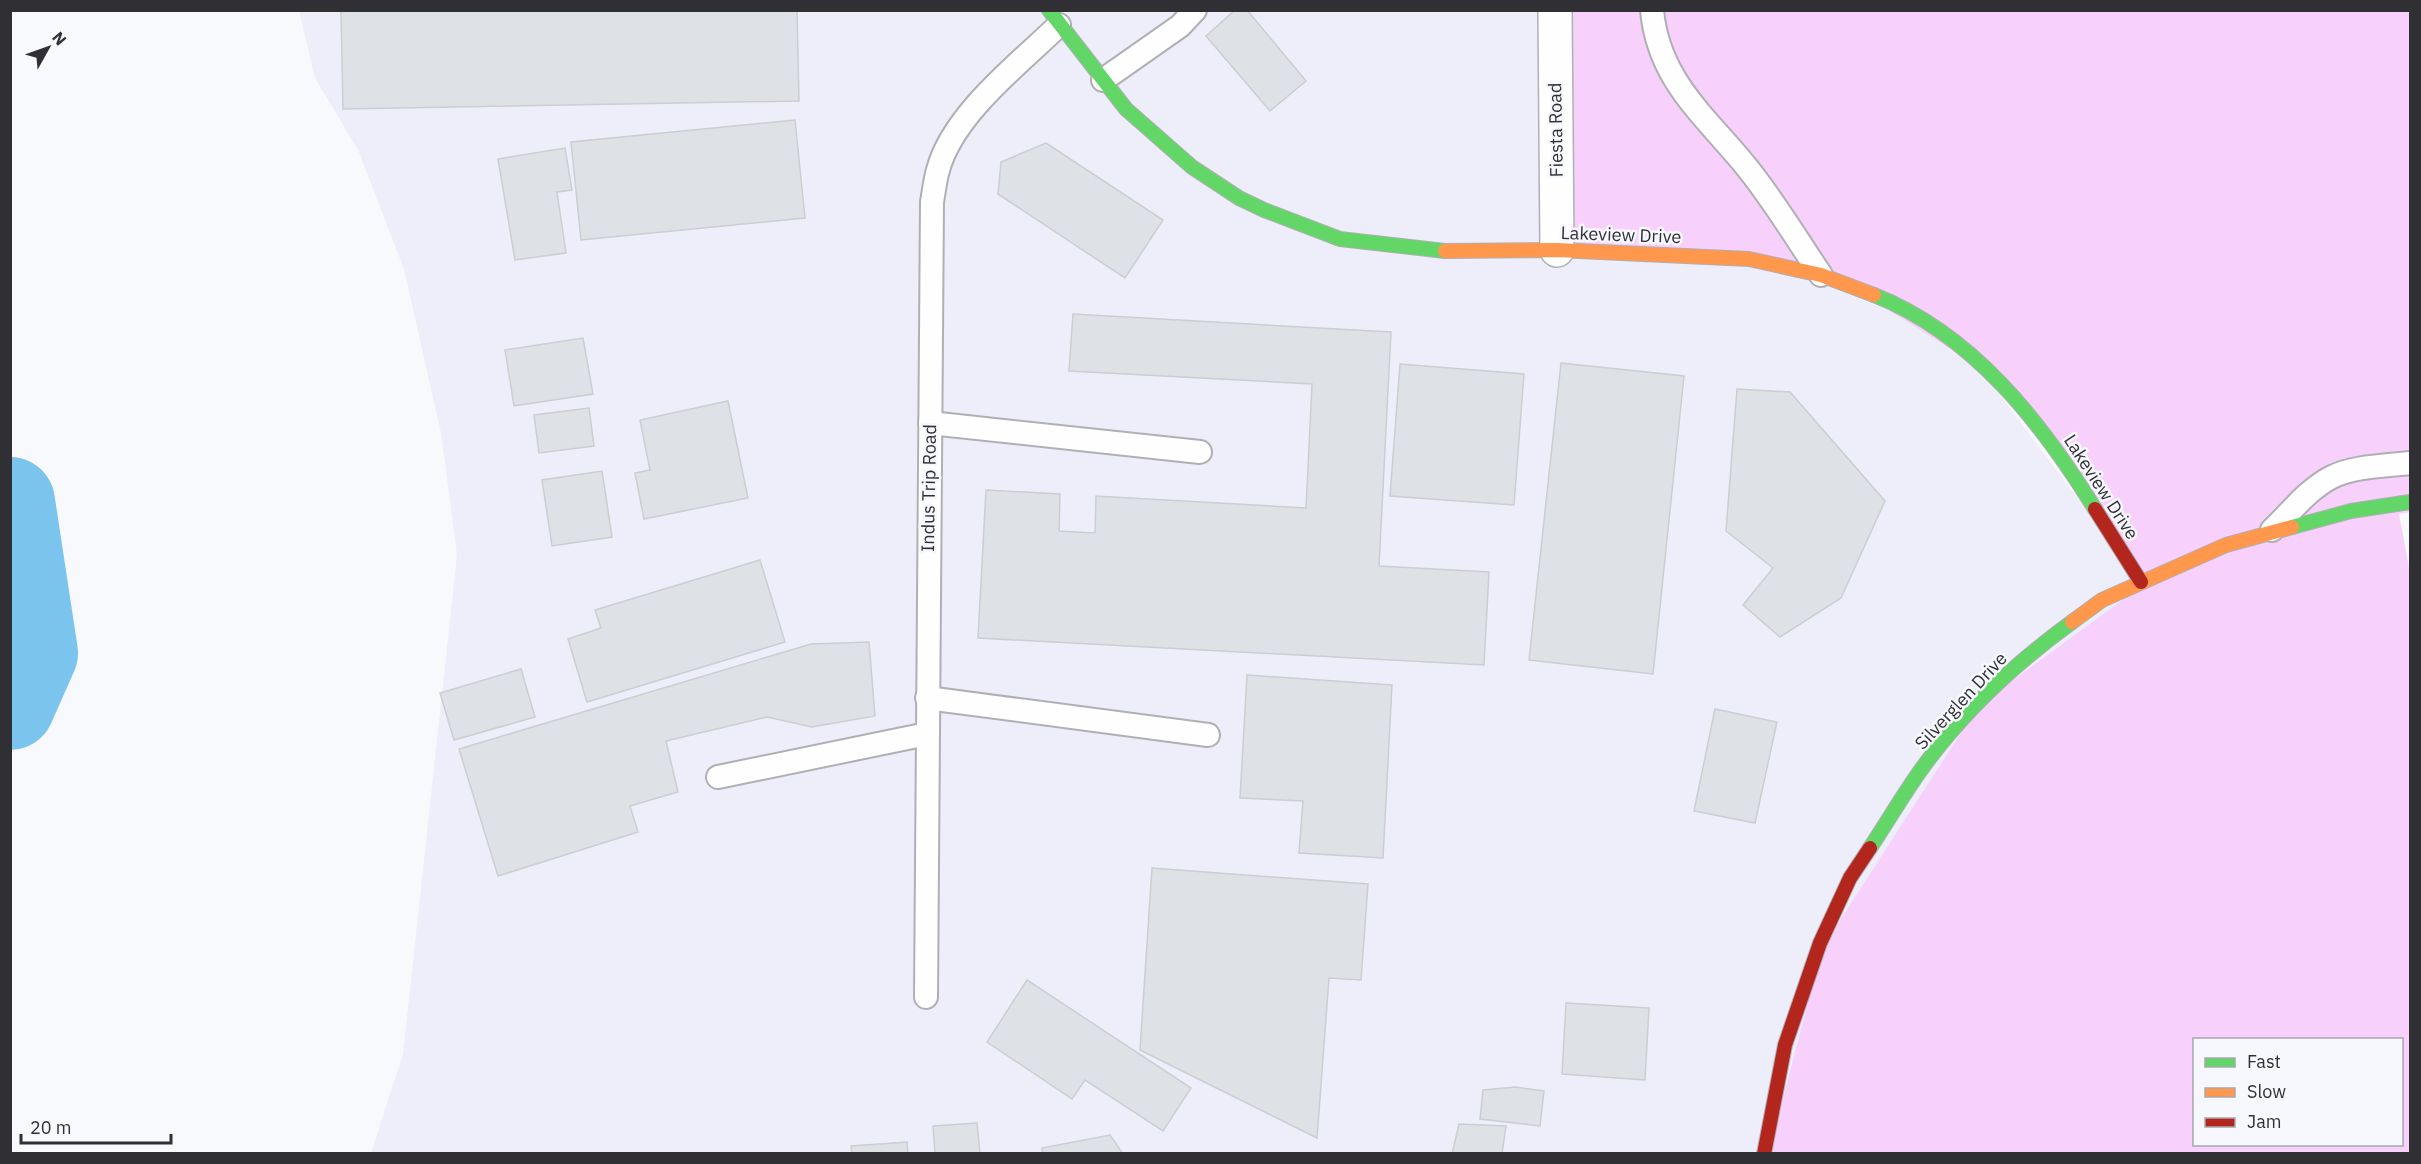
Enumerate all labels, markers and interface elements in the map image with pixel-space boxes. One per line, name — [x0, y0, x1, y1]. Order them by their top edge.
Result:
north arrow — [18, 18, 78, 78]
text: N — [48, 27, 71, 49]
street label: Fiesta Road — [1543, 82, 1568, 178]
street label: Lakeview Drive — [1560, 221, 1682, 248]
street label: Indus Trip Road — [916, 424, 941, 552]
street label: Lakeview Drive — [2059, 430, 2144, 544]
street label: Silverglen Drive — [1910, 647, 2012, 754]
legend — [2193, 1038, 2403, 1146]
text: Fast — [2247, 1050, 2281, 1073]
text: Slow — [2247, 1080, 2286, 1103]
scale bar — [21, 1107, 171, 1145]
text: Jam — [2247, 1110, 2282, 1133]
text: 20 m — [30, 1116, 72, 1139]

